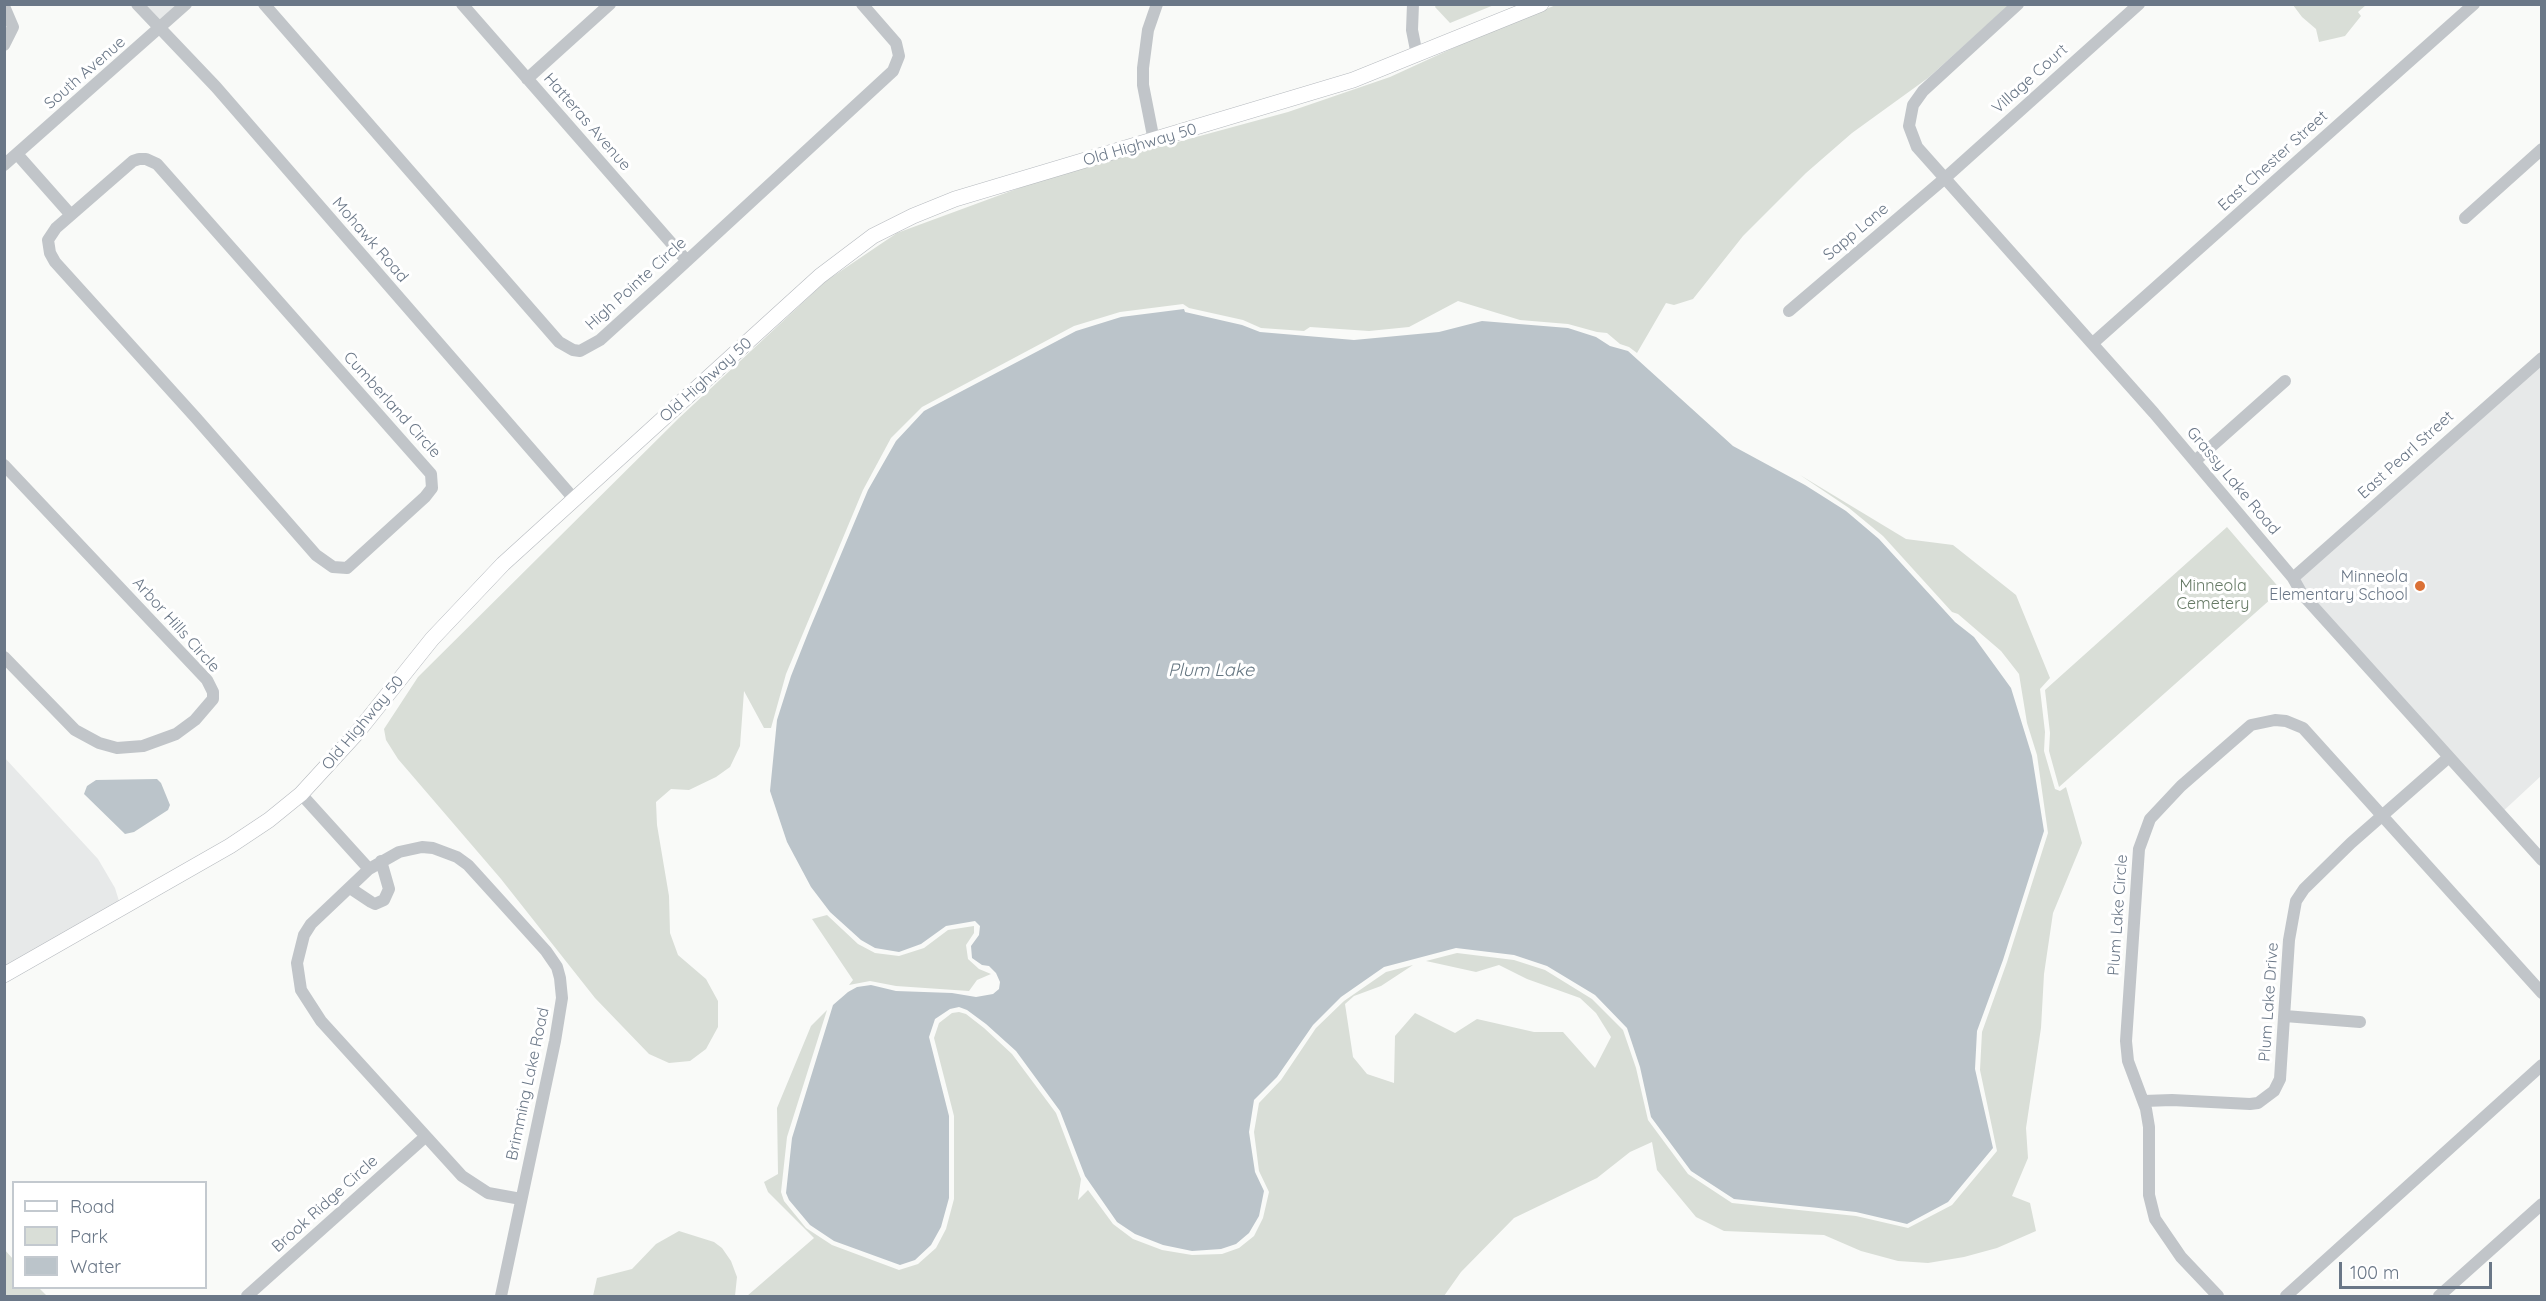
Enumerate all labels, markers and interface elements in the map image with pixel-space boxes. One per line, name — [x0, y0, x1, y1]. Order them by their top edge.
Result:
street label: South Avenue — [40, 33, 130, 113]
street label: Village Court — [1988, 40, 2072, 118]
street label: Hatteras Avenue — [539, 69, 635, 175]
street label: East Chester Street — [2214, 107, 2332, 215]
street label: Old Highway 50 — [1081, 120, 1199, 170]
street label: Mohawk Road — [328, 194, 412, 286]
street label: Sapp Lane — [1820, 199, 1892, 265]
street label: High Pointe Circle — [582, 234, 690, 334]
street label: Old Highway 50 — [656, 334, 756, 426]
street label: Cumberland Circle — [339, 348, 445, 462]
street label: East Pearl Street — [2354, 407, 2458, 503]
street label: Grassy Lake Road — [2182, 423, 2284, 539]
place label: Minneola Elementary School — [2269, 567, 2408, 605]
street label: Arbor Hills Circle — [128, 574, 224, 676]
park label: Minneola Cemetery — [2177, 576, 2249, 614]
marker: Minneola Elementary School — [2413, 579, 2427, 593]
water label: Plum Lake — [1168, 660, 1254, 682]
street label: Old Highway 50 — [318, 672, 408, 774]
street label: Plum Lake Circle — [2104, 854, 2132, 976]
street label: Plum Lake Drive — [2255, 942, 2283, 1062]
street label: Brimming Lake Road — [502, 1006, 554, 1162]
street label: Brook Ridge Circle — [268, 1151, 382, 1257]
legend — [12, 1181, 207, 1289]
text: Road — [70, 1195, 115, 1218]
text: Park — [70, 1225, 108, 1248]
scale bar — [2342, 1250, 2495, 1288]
text: Water — [70, 1255, 121, 1278]
text: 100 m — [2350, 1261, 2399, 1284]

